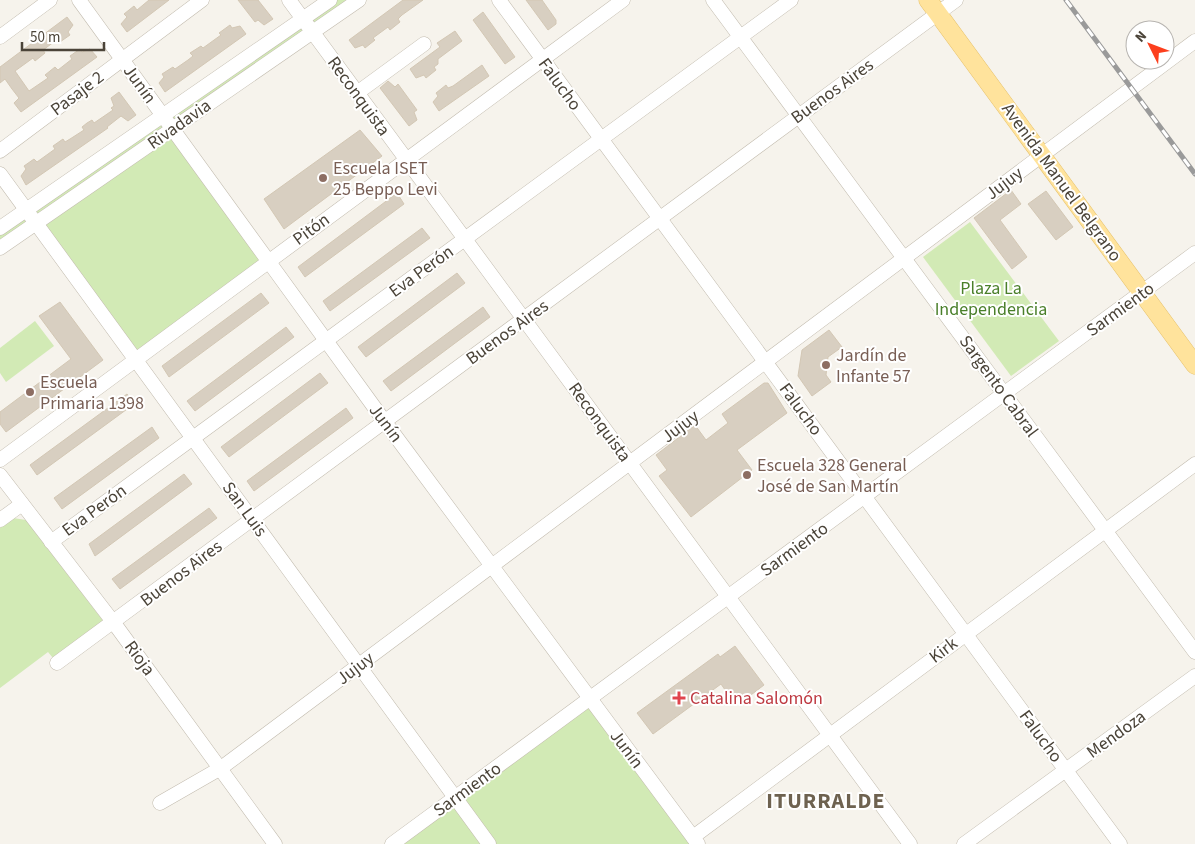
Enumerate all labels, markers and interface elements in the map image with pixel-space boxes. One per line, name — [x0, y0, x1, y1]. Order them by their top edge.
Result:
scale bar — [22, 20, 105, 52]
north arrow — [1125, 20, 1175, 70]
text: 50 m — [30, 27, 60, 48]
text: N — [1131, 27, 1152, 47]
street label: Reconquista — [321, 51, 396, 141]
street label: Falucho — [532, 53, 587, 116]
street label: Buenos Aires — [786, 53, 879, 130]
street label: Junín — [117, 60, 162, 109]
street label: Pasaje 2 — [45, 65, 109, 122]
street label: Rivadavia — [142, 93, 216, 156]
street label: Avenida Manuel Belgrano — [996, 98, 1128, 267]
place label: Escuela ISET 25 Beppo Levi — [333, 156, 438, 202]
street label: Jujuy — [980, 161, 1029, 206]
marker: Escuela ISET 25 Beppo Levi — [317, 172, 329, 184]
street label: Pitón — [288, 208, 335, 251]
street label: Eva Perón — [384, 239, 459, 303]
park label: Plaza La Independencia — [935, 276, 1047, 322]
street label: Sarmiento — [1081, 276, 1159, 343]
street label: Buenos Aires — [461, 294, 554, 371]
street label: Sargento Cabral — [953, 330, 1044, 442]
place label: Jardín de Infante 57 — [836, 343, 911, 389]
marker: Jardín de Infante 57 — [820, 359, 832, 371]
place label: Escuela Primaria 1398 — [40, 370, 144, 416]
street label: Reconquista — [562, 377, 637, 467]
street label: Falucho — [773, 378, 828, 441]
marker: Escuela Primaria 1398 — [24, 386, 36, 398]
street label: Junín — [363, 399, 408, 448]
street label: Jujuy — [656, 404, 705, 449]
place label: Escuela 328 General José de San Martín — [757, 453, 907, 499]
marker: Escuela 328 General José de San Martín — [741, 469, 753, 481]
street label: San Luis — [216, 477, 273, 542]
street label: Eva Perón — [57, 478, 132, 542]
street label: Sarmiento — [755, 516, 833, 583]
street label: Buenos Aires — [135, 534, 227, 612]
street label: Kirk — [924, 631, 963, 669]
street label: Rioja — [118, 636, 161, 681]
street label: Jujuy — [331, 646, 380, 691]
place label: Catalina Salomón — [690, 686, 823, 711]
marker: Catalina Salomón — [672, 691, 686, 705]
street label: Mendoza — [1082, 704, 1151, 764]
street label: Falucho — [1013, 705, 1068, 768]
street label: Junín — [604, 725, 649, 774]
street label: Sarmiento — [428, 756, 506, 823]
district label: ITURRALDE — [766, 785, 886, 817]

